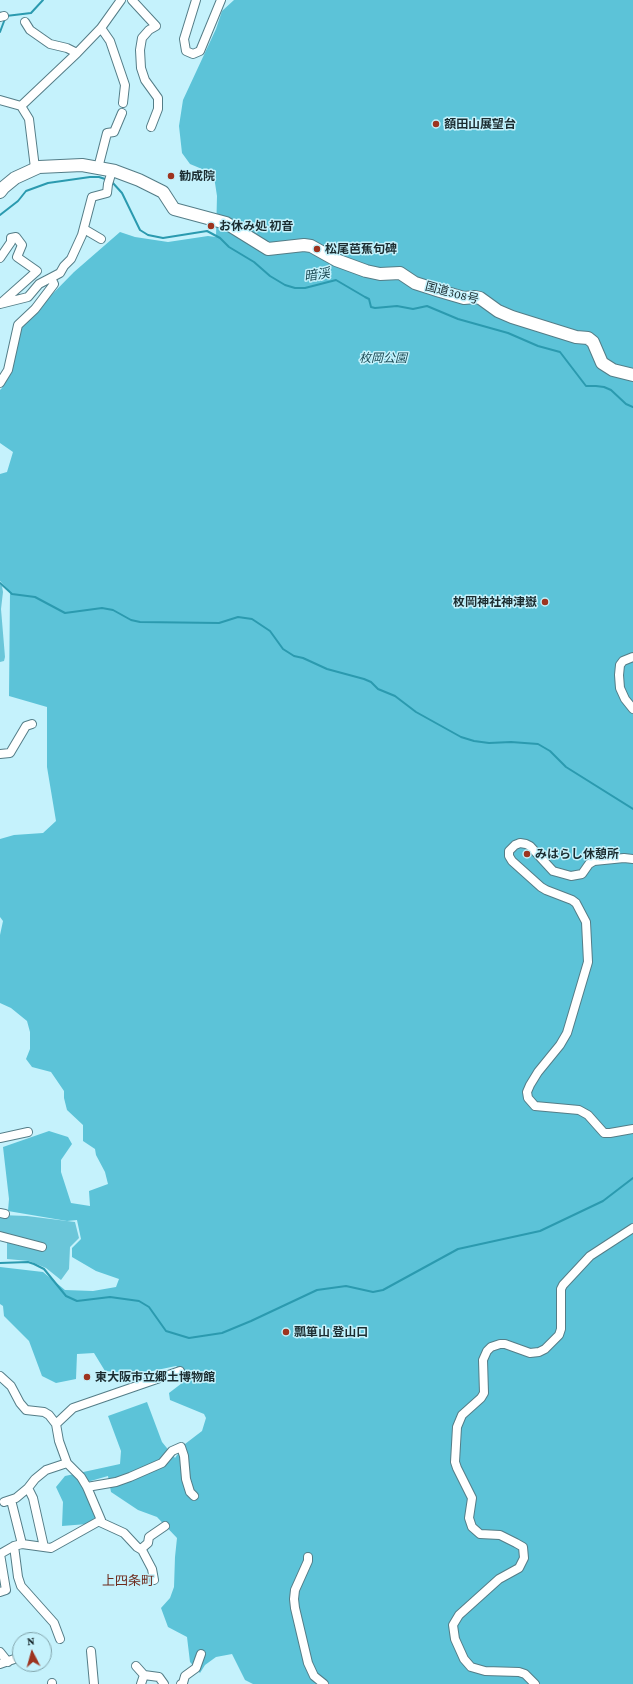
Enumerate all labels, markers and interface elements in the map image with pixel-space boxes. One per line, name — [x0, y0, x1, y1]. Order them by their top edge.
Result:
place label: 額田山展望台 — [444, 117, 516, 131]
marker: 額田山展望台 — [431, 119, 441, 129]
place label: 勧成院 — [179, 169, 215, 183]
marker: 勧成院 — [166, 171, 176, 181]
place label: お休み処 初音 — [219, 219, 293, 233]
marker: お休み処 初音 — [206, 221, 216, 231]
place label: 松尾芭蕉句碑 — [325, 242, 397, 256]
marker: 松尾芭蕉句碑 — [312, 244, 322, 254]
water label: 暗渓 — [303, 265, 331, 285]
street label: 国道308号 — [424, 279, 480, 307]
park label: 枚岡公園 — [359, 351, 407, 365]
place label: 枚岡神社神津嶽 — [453, 595, 537, 609]
marker: 枚岡神社神津嶽 — [540, 597, 550, 607]
place label: みはらし休憩所 — [535, 847, 619, 861]
marker: みはらし休憩所 — [522, 849, 532, 859]
place label: 瓢箪山 登山口 — [294, 1325, 368, 1339]
marker: 瓢箪山 登山口 — [281, 1327, 291, 1337]
place label: 東大阪市立郷土博物館 — [95, 1370, 215, 1384]
marker: 東大阪市立郷土博物館 — [82, 1372, 92, 1382]
district label: 上四条町 — [102, 1573, 154, 1589]
north arrow — [12, 1632, 52, 1672]
text: N — [26, 1635, 35, 1647]

